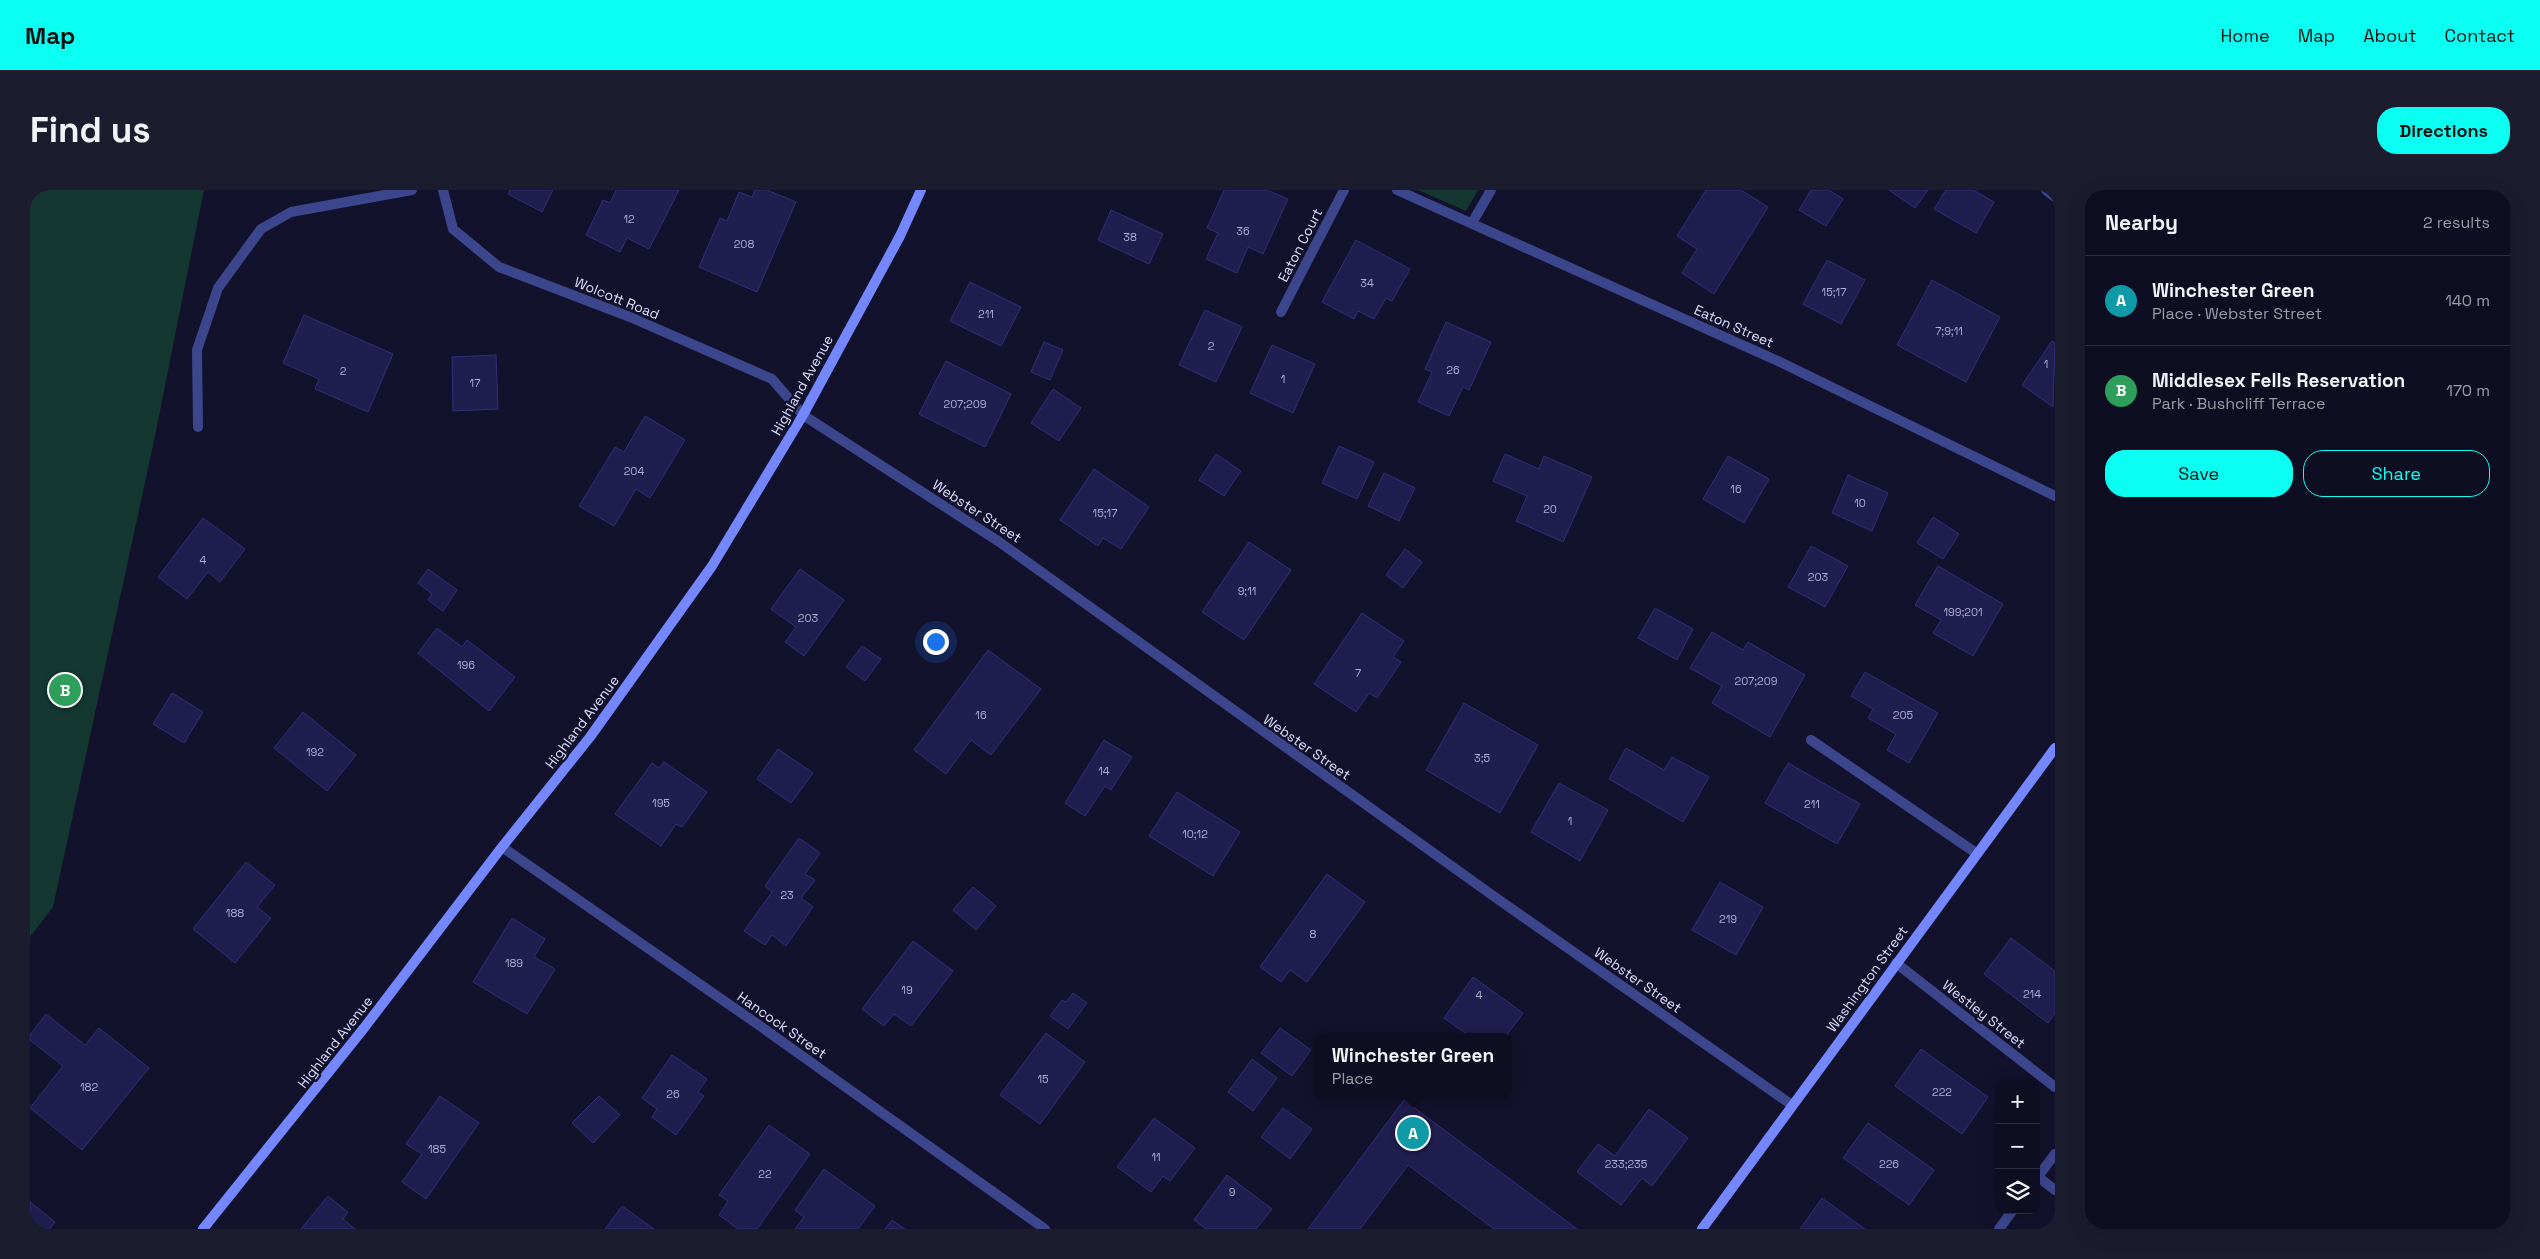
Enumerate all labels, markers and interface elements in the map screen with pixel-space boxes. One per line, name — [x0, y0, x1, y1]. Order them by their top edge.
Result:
text: Map — [25, 20, 75, 51]
text: Home — [2221, 24, 2270, 47]
text: Map — [2298, 24, 2335, 47]
text: About — [2363, 24, 2417, 47]
text: Contact — [2445, 24, 2515, 47]
button: Directions — [2377, 107, 2510, 154]
text: Find us — [30, 108, 151, 152]
street label: Eaton Court — [1274, 205, 1326, 285]
text: Nearby — [2105, 209, 2178, 236]
house number: 12 — [623, 212, 635, 226]
text: 2 results — [2423, 212, 2490, 233]
house number: 36 — [1236, 224, 1250, 238]
house number: 38 — [1123, 230, 1137, 244]
house number: 208 — [734, 237, 754, 251]
street label: Wolcott Road — [572, 273, 662, 323]
house number: 34 — [1360, 276, 1374, 290]
text: Winchester Green — [2152, 278, 2314, 303]
house number: 15;17 — [1822, 285, 1846, 299]
text: A — [2116, 290, 2126, 311]
text: 140 m — [2445, 290, 2490, 311]
street label: Eaton Street — [1691, 300, 1777, 352]
text: Place · Webster Street — [2152, 303, 2322, 324]
house number: 211 — [978, 307, 994, 321]
house number: 7;9;11 — [1935, 324, 1963, 338]
street label: Highland Avenue — [767, 332, 837, 438]
house number: 2 — [1208, 339, 1215, 353]
house number: 1 — [2044, 357, 2048, 371]
house number: 26 — [1446, 363, 1460, 377]
house number: 2 — [340, 364, 347, 378]
text: Middlesex Fells Reservation — [2152, 368, 2405, 393]
house number: 1 — [1281, 372, 1285, 386]
house number: 17 — [470, 376, 480, 390]
text: B — [2116, 380, 2126, 401]
text: 170 m — [2446, 380, 2490, 401]
text: Park · Bushcliff Terrace — [2152, 393, 2326, 414]
house number: 207;209 — [944, 397, 987, 411]
button: Save — [2105, 450, 2293, 497]
button: Share — [2303, 450, 2490, 497]
house number: 204 — [624, 464, 644, 478]
street label: Webster Street — [929, 475, 1025, 547]
house number: 16 — [1730, 482, 1742, 496]
house number: 10 — [1854, 496, 1866, 510]
house number: 20 — [1543, 502, 1557, 516]
house number: 15;17 — [1093, 506, 1117, 520]
house number: 4 — [200, 553, 207, 567]
house number: 203 — [1808, 570, 1829, 584]
house number: 9;11 — [1238, 584, 1256, 598]
house number: 199;201 — [1943, 605, 1983, 619]
house number: 203 — [798, 611, 819, 625]
your location — [923, 629, 949, 655]
house number: 196 — [457, 658, 475, 672]
house number: 7 — [1355, 666, 1361, 680]
pin: B — [49, 671, 81, 709]
street label: Highland Avenue — [541, 672, 623, 772]
house number: 207;209 — [1735, 674, 1778, 688]
house number: 16 — [975, 708, 987, 722]
house number: 205 — [1893, 708, 1914, 722]
street label: Webster Street — [1260, 710, 1354, 784]
house number: 192 — [306, 745, 324, 759]
house number: 3;5 — [1474, 751, 1490, 765]
house number: 14 — [1098, 764, 1110, 778]
house number: 195 — [652, 796, 670, 810]
house number: 211 — [1804, 797, 1820, 811]
house number: 1 — [1568, 814, 1572, 828]
house number: 10;12 — [1182, 827, 1208, 841]
house number: 23 — [780, 888, 794, 902]
house number: 188 — [226, 906, 244, 920]
house number: 219 — [1719, 912, 1737, 926]
street label: Washington Street — [1822, 922, 1912, 1036]
house number: 8 — [1310, 927, 1317, 941]
street label: Webster Street — [1591, 943, 1685, 1017]
house number: 189 — [505, 956, 523, 970]
street label: Westley Street — [1939, 976, 2029, 1052]
house number: 19 — [901, 983, 913, 997]
street label: Hancock Street — [734, 987, 830, 1063]
house number: 214 — [2023, 987, 2041, 1001]
house number: 4 — [1476, 988, 1483, 1002]
street label: Highland Avenue — [293, 992, 377, 1092]
popup — [1314, 1033, 1512, 1098]
text: Winchester Green — [1332, 1043, 1494, 1068]
text: Place — [1332, 1068, 1373, 1089]
house number: 15 — [1037, 1072, 1049, 1086]
map controls — [1995, 1079, 2040, 1214]
button: + — [1995, 1079, 2040, 1124]
house number: 182 — [80, 1080, 98, 1094]
house number: 222 — [1932, 1085, 1952, 1099]
house number: 26 — [666, 1087, 680, 1101]
pin: A — [1397, 1114, 1429, 1152]
button: − — [1995, 1124, 2040, 1169]
house number: 185 — [428, 1142, 446, 1156]
house number: 11 — [1151, 1150, 1161, 1164]
house number: 233;235 — [1605, 1157, 1648, 1171]
house number: 226 — [1879, 1157, 1899, 1171]
house number: 22 — [758, 1167, 772, 1181]
button: layers — [1995, 1169, 2040, 1214]
house number: 9 — [1229, 1185, 1236, 1199]

